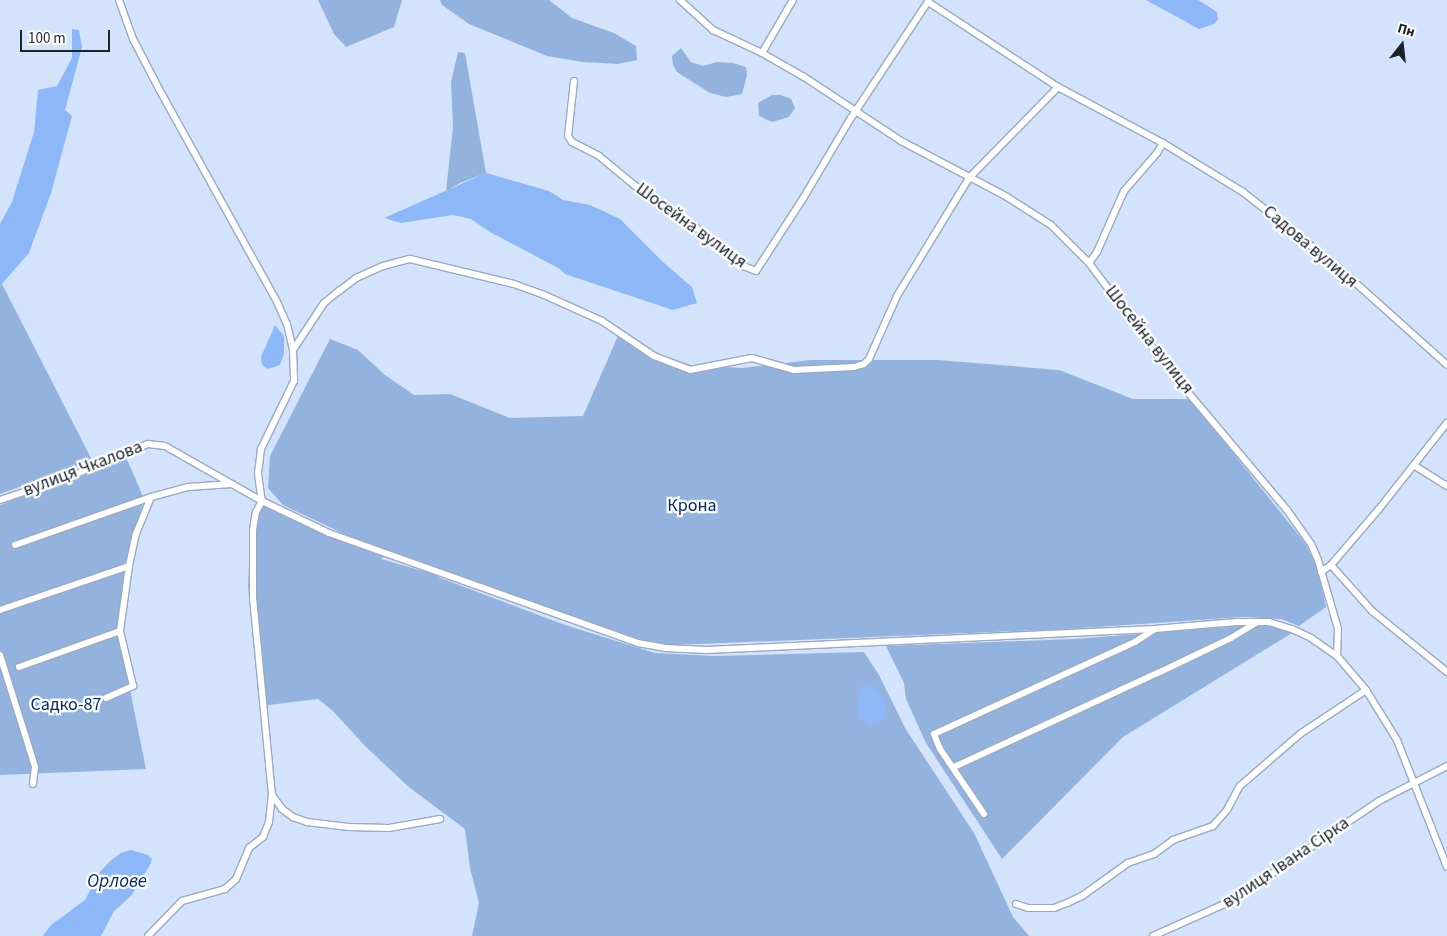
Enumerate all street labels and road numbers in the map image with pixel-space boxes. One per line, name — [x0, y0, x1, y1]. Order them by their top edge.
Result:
street label: Шосейна вулиця — [631, 179, 751, 273]
street label: Садова вулиця — [1258, 201, 1362, 293]
street label: Шосейна вулиця — [1100, 281, 1198, 399]
street label: вулиця Чкалова — [20, 436, 146, 502]
street label: вулиця Івана Сірка — [1219, 813, 1353, 913]

